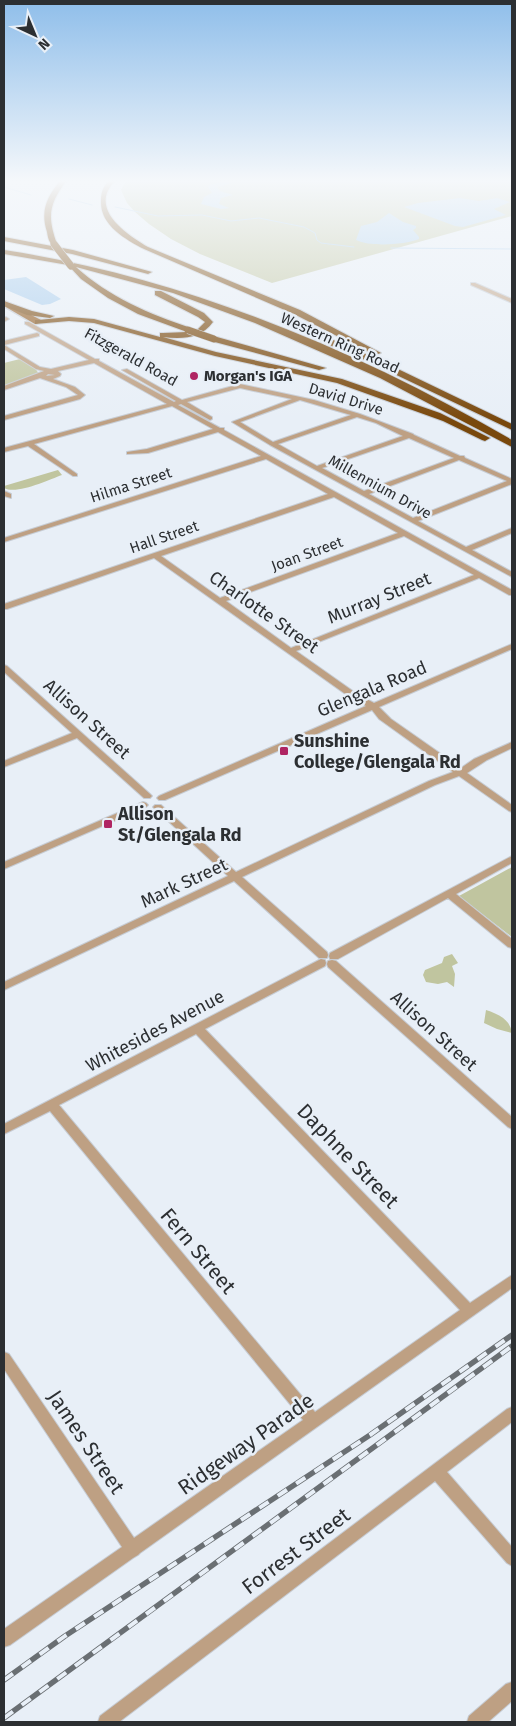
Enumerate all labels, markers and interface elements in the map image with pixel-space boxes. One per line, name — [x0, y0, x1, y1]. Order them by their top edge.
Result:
north arrow — [10, 10, 60, 60]
text: N — [34, 35, 53, 53]
street label: Western Ring Road — [278, 309, 402, 377]
street label: Fitzgerald Road — [81, 324, 181, 390]
place label: Morgan's IGA — [204, 367, 293, 385]
marker: Morgan's IGA — [188, 370, 200, 382]
street label: David Drive — [306, 379, 386, 419]
street label: Millennium Drive — [325, 451, 435, 523]
street label: Hilma Street — [88, 463, 175, 507]
street label: Hall Street — [127, 517, 201, 557]
street label: Joan Street — [269, 533, 346, 575]
street label: Charlotte Street — [205, 566, 324, 658]
street label: Murray Street — [324, 567, 434, 629]
street label: Glengala Road — [314, 656, 430, 722]
street label: Allison Street — [39, 674, 135, 764]
place label: Sunshine College/Glengala Rd — [294, 730, 461, 773]
marker: Sunshine College/Glengala Rd — [278, 745, 290, 757]
place label: Allison St/Glengala Rd — [117, 803, 242, 846]
marker: Allison St/Glengala Rd — [102, 818, 114, 830]
street label: Mark Street — [137, 853, 231, 913]
street label: Whitesides Avenue — [82, 985, 228, 1077]
street label: Allison Street — [386, 986, 482, 1076]
street label: Daphne Street — [291, 1098, 405, 1214]
street label: Fern Street — [155, 1203, 242, 1299]
street label: James Street — [42, 1385, 130, 1499]
street label: Ridgeway Parade — [173, 1387, 319, 1501]
street label: Forrest Street — [237, 1502, 356, 1600]

